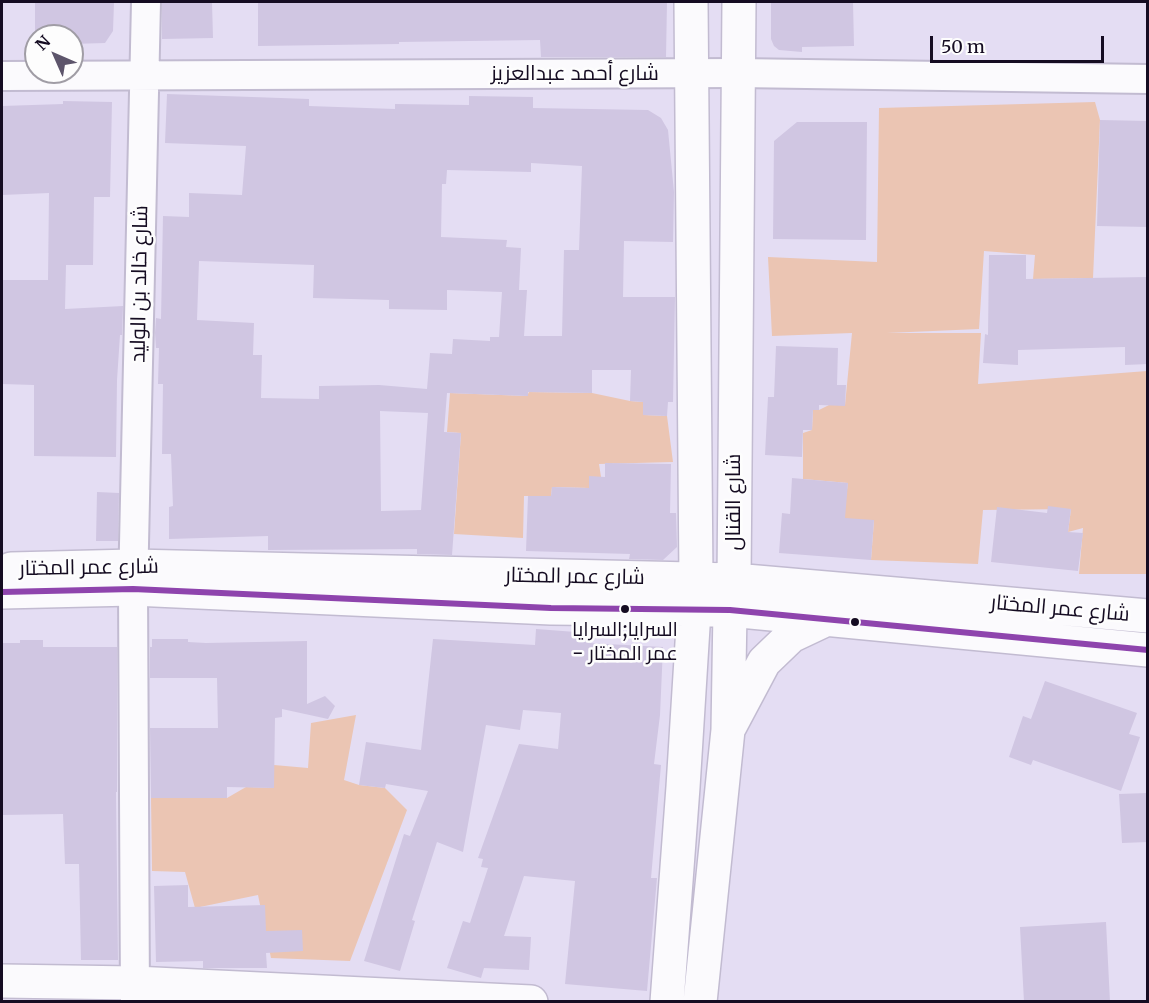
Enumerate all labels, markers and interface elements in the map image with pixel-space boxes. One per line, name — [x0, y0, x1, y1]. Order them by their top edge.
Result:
north arrow — [24, 24, 84, 84]
scale bar — [933, 24, 1107, 62]
text: N — [31, 31, 54, 54]
text: 50 m — [941, 35, 985, 58]
street label: شارع أحمد عبدالعزيز — [491, 61, 659, 87]
street label: شارع خالد بن الوليد — [126, 205, 154, 363]
street label: شارع القنال — [721, 454, 747, 550]
street label: شارع عمر المختار — [19, 554, 159, 582]
street label: شارع عمر المختار — [505, 563, 645, 591]
street label: شارع عمر المختار — [989, 590, 1131, 628]
marker: السرايا;السرايا - عمر المختار — [619, 603, 631, 615]
unlabelled marker — [849, 616, 861, 628]
place label: السرايا;السرايا - عمر المختار — [572, 618, 678, 665]

